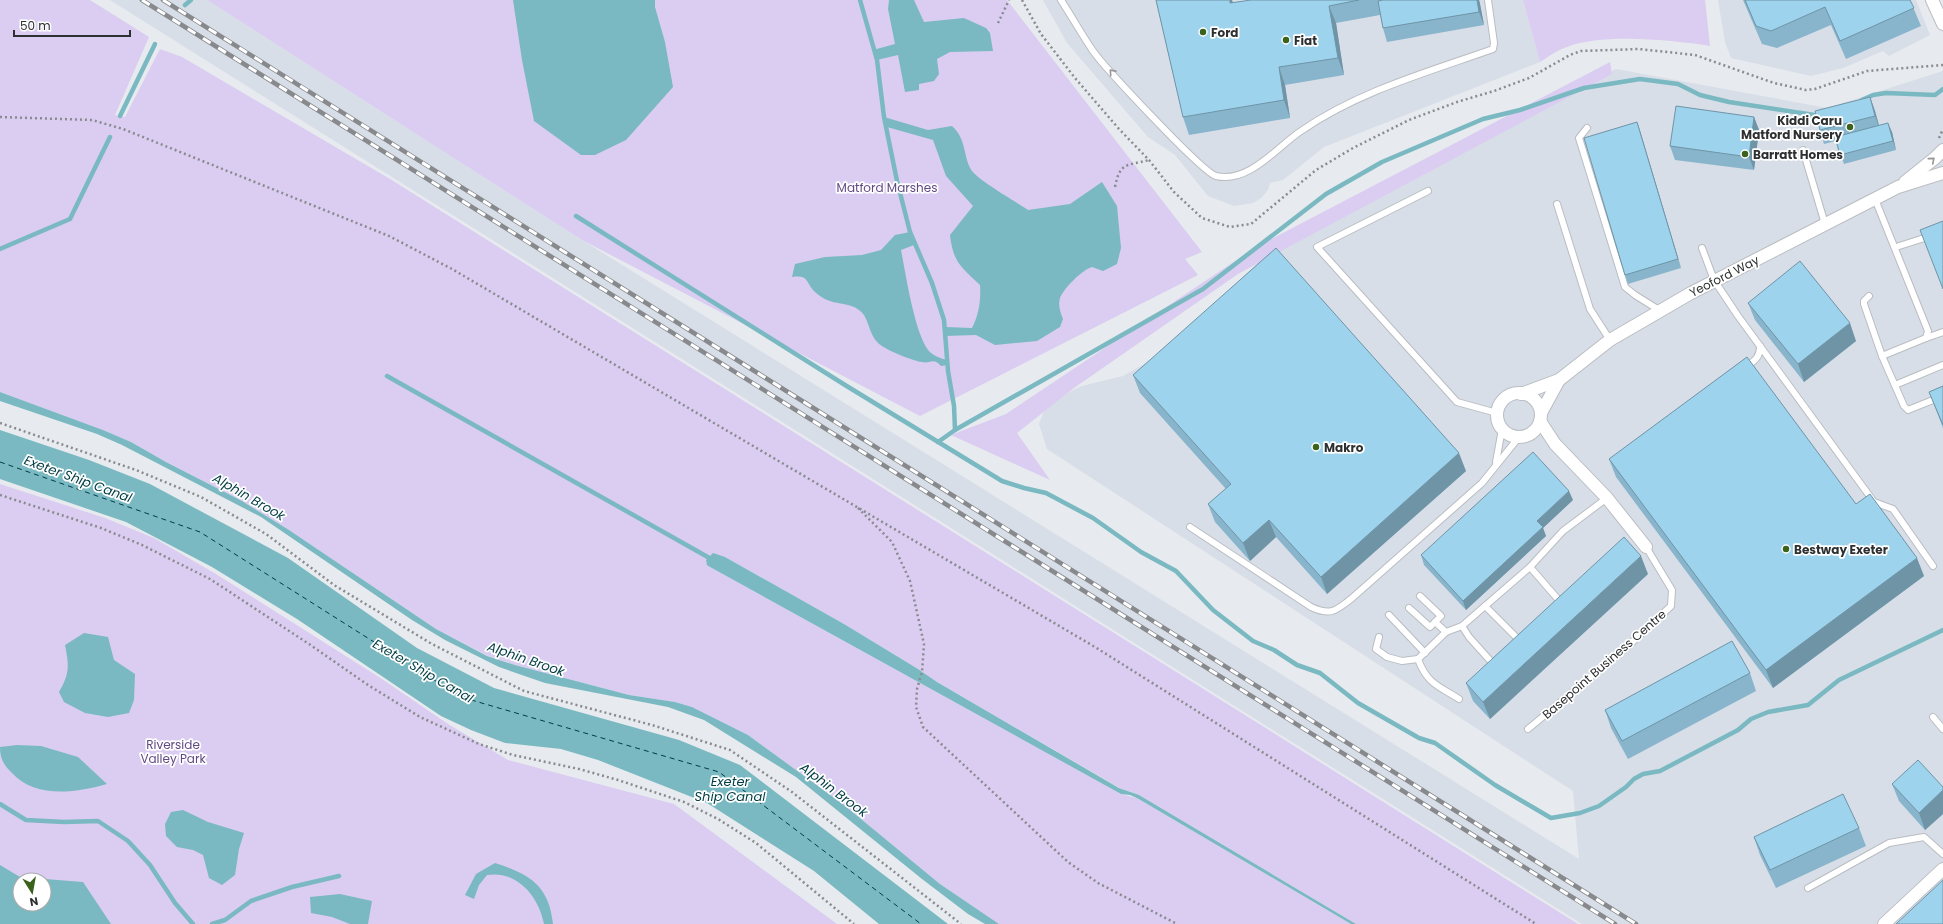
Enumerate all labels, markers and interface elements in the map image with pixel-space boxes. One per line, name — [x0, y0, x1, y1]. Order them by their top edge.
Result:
scale bar — [14, 12, 130, 38]
text: 50 m — [20, 17, 51, 34]
place label: Ford — [1211, 24, 1239, 41]
marker: Ford — [1198, 27, 1208, 37]
place label: Fiat — [1294, 32, 1317, 49]
marker: Fiat — [1281, 35, 1291, 45]
one-way arrow — [1110, 70, 1117, 77]
place label: Kiddi Caru Matford Nursery — [1741, 112, 1842, 143]
marker: Kiddi Caru Matford Nursery — [1845, 122, 1855, 132]
place label: Barratt Homes — [1753, 146, 1843, 163]
marker: Barratt Homes — [1740, 149, 1750, 159]
one-way arrow — [1927, 158, 1935, 165]
park label: Matford Marshes — [837, 179, 937, 196]
street label: Yeoford Way — [1686, 251, 1762, 301]
place label: Makro — [1324, 439, 1364, 456]
marker: Makro — [1311, 442, 1321, 452]
water label: Exeter Ship Canal — [21, 451, 135, 508]
water label: Alphin Brook — [208, 468, 290, 526]
place label: Bestway Exeter — [1794, 541, 1888, 558]
marker: Bestway Exeter — [1781, 544, 1791, 554]
street label: Basepoint Business Centre — [1538, 605, 1670, 723]
water label: Exeter Ship Canal — [369, 634, 478, 708]
water label: Alphin Brook — [484, 637, 568, 682]
park label: Riverside Valley Park — [140, 736, 206, 767]
water label: Alphin Brook — [795, 758, 873, 823]
water label: Exeter Ship Canal — [695, 772, 766, 806]
north arrow — [12, 872, 52, 912]
text: N — [28, 893, 39, 910]

